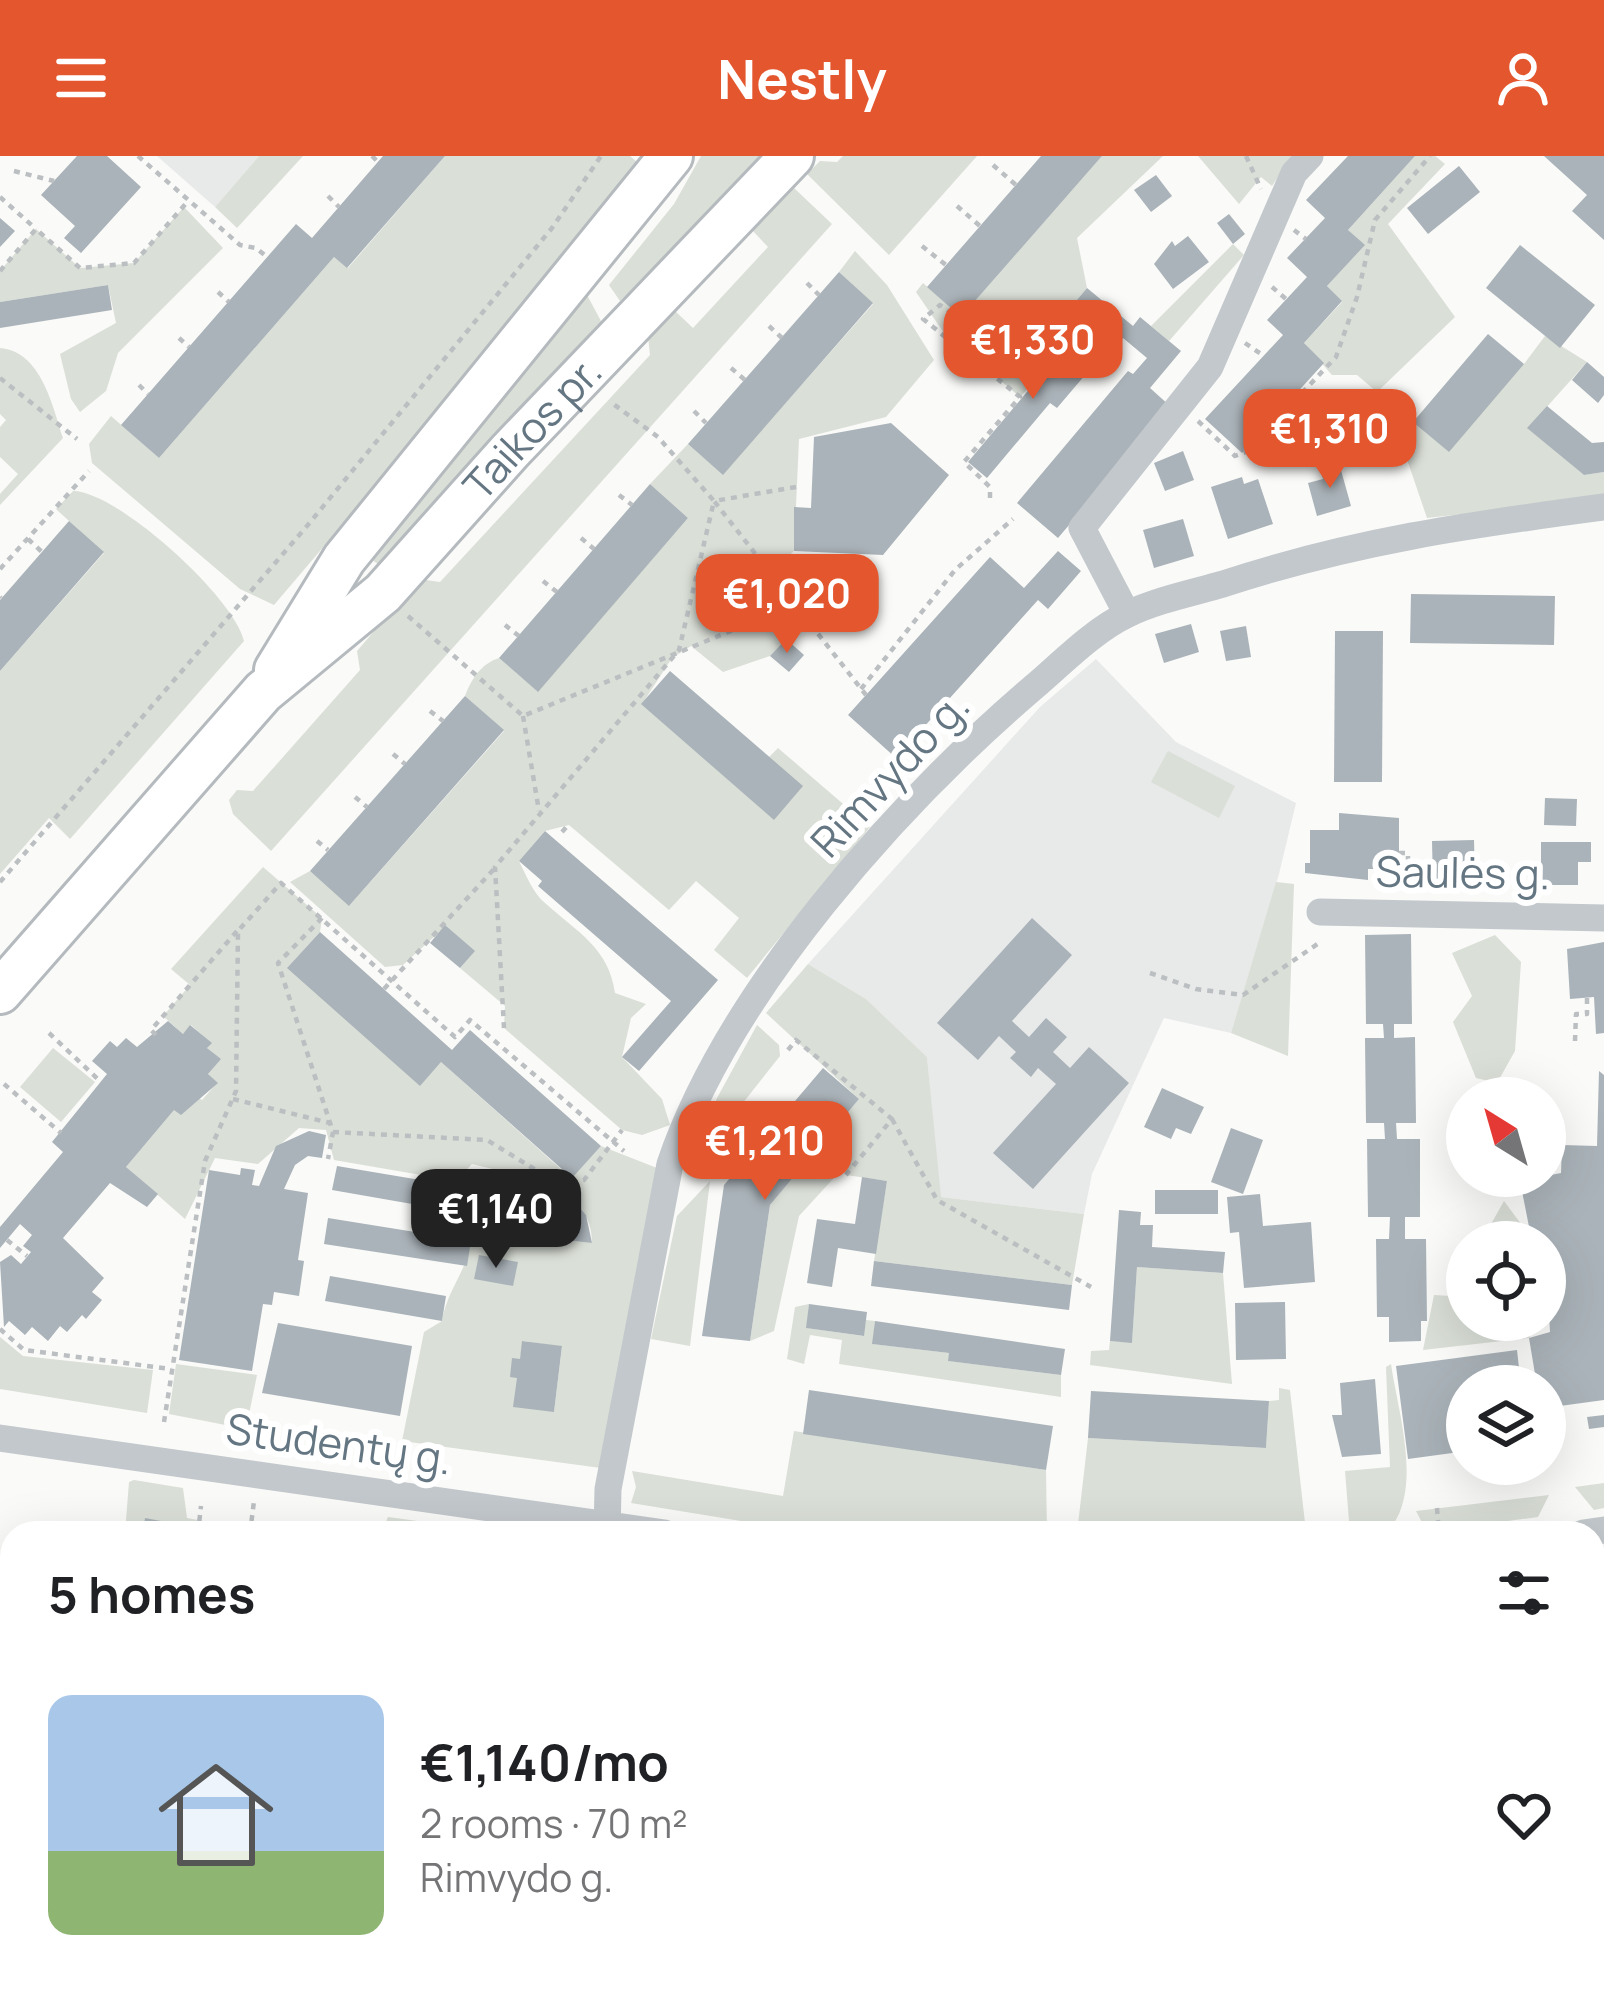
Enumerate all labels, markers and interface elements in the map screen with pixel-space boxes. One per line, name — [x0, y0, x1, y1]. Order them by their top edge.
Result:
text: Nestly — [717, 41, 887, 115]
icon: menu — [48, 45, 114, 111]
icon: person — [1490, 45, 1556, 111]
pin: €1,330 — [935, 300, 1131, 402]
text: €1,330 — [971, 312, 1096, 366]
street label: Taikos pr. — [450, 343, 614, 512]
pin: €1,310 — [1232, 389, 1428, 491]
text: €1,310 — [1270, 401, 1390, 455]
pin: €1,020 — [689, 554, 885, 656]
text: €1,020 — [723, 566, 851, 620]
street label: Rimvydo g. — [797, 677, 981, 869]
street label: Saulės g. — [1375, 841, 1551, 903]
north arrow — [1446, 1077, 1566, 1197]
map controls — [1446, 1077, 1566, 1485]
pin: €1,210 — [667, 1101, 863, 1203]
text: €1,210 — [705, 1113, 825, 1167]
pin: €1,140 — [398, 1169, 594, 1271]
text: €1,140 — [438, 1181, 554, 1235]
button: locate — [1446, 1221, 1566, 1341]
button: layers — [1446, 1365, 1566, 1485]
street label: Studentų g. — [223, 1398, 456, 1488]
text: 5 homes — [48, 1559, 255, 1628]
icon: filters — [1491, 1560, 1557, 1626]
text: €1,140/mo — [420, 1727, 669, 1796]
icon: home — [144, 1743, 288, 1887]
icon: heart — [1491, 1782, 1557, 1848]
text: 2 rooms · 70 m² — [420, 1796, 688, 1850]
text: Rimvydo g. — [420, 1850, 613, 1904]

